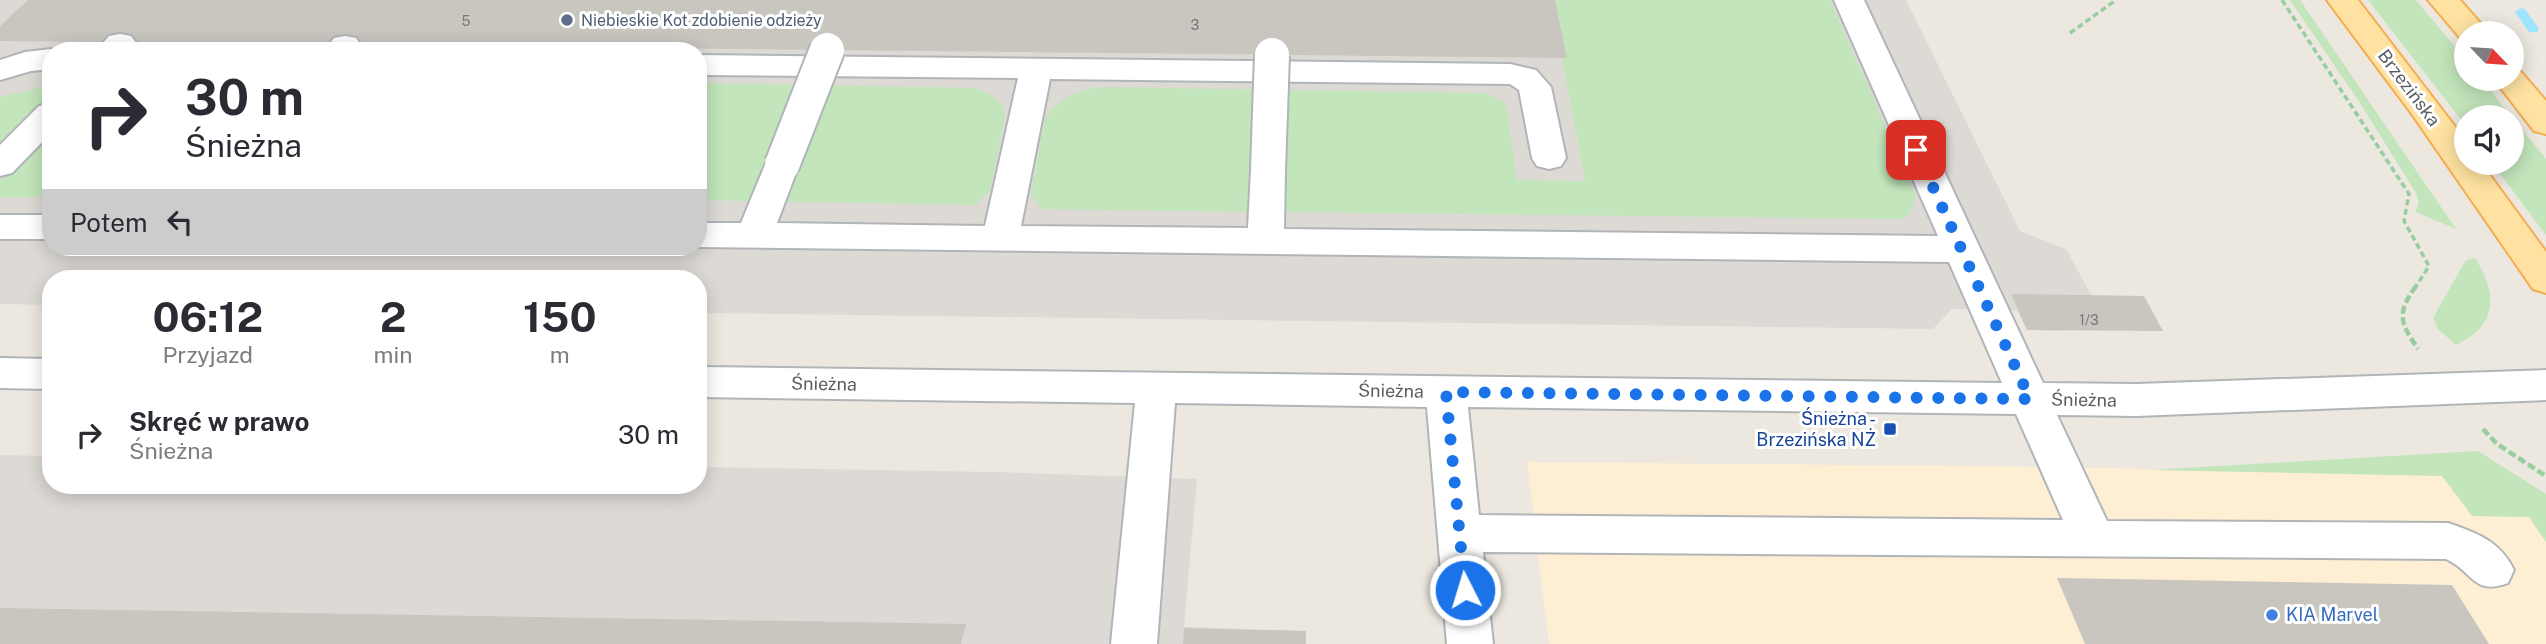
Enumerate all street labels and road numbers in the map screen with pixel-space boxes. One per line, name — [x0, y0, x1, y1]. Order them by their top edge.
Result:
street label: Brzezińska — [2374, 45, 2445, 130]
street label: Śnieżna — [791, 371, 857, 395]
street label: Śnieżna — [1358, 378, 1424, 402]
street label: Śnieżna — [2051, 387, 2117, 411]

